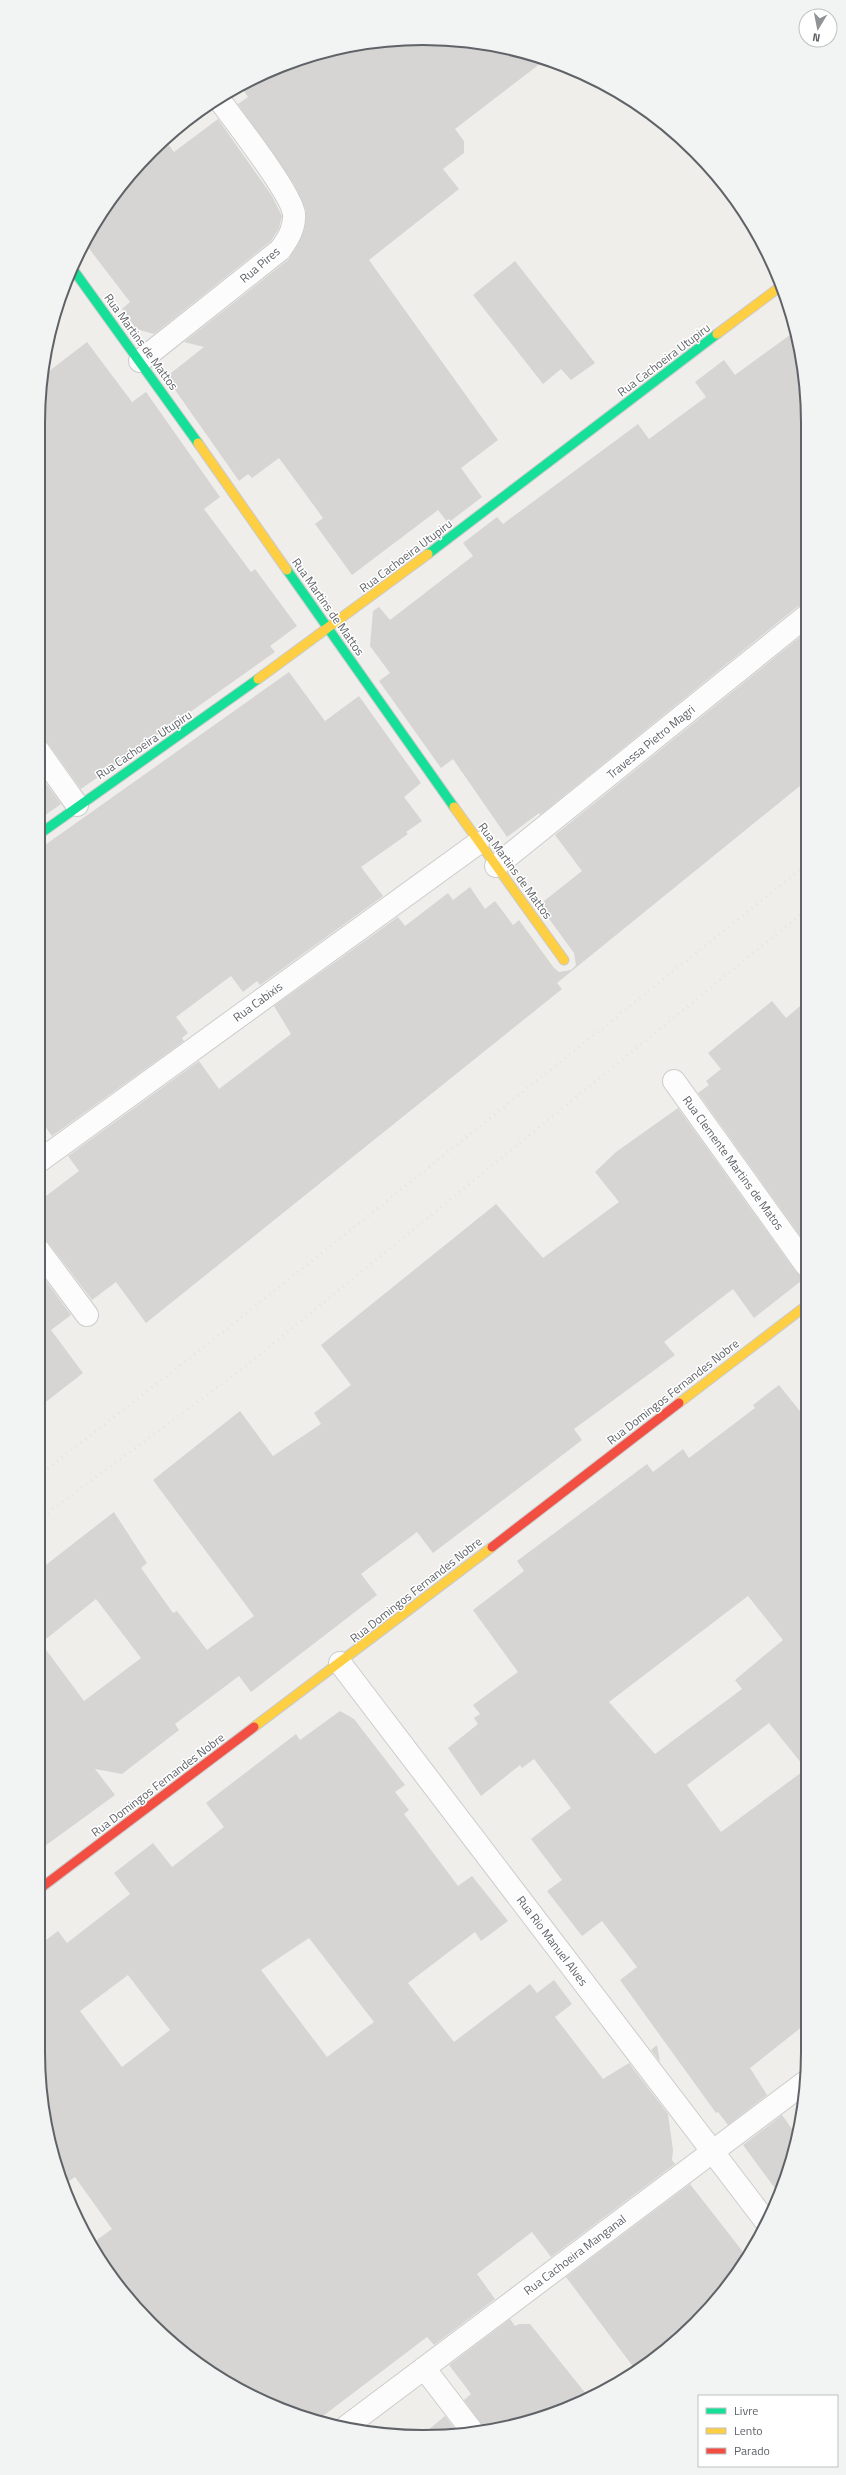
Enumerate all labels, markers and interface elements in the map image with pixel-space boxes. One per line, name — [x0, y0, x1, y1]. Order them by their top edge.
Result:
north arrow — [798, 8, 838, 48]
text: N — [811, 29, 821, 46]
street label: Rua Pires — [235, 242, 284, 287]
street label: Rua Martins de Mattos — [100, 289, 183, 394]
street label: Rua Cachoeira Utupiru — [613, 318, 714, 401]
street label: Rua Cachoeira Utupiru — [355, 514, 456, 597]
street label: Rua Martins de Mattos — [287, 554, 370, 660]
street label: Travessa Pietro Magri — [602, 700, 699, 783]
street label: Rua Cachoeira Utupiru — [92, 705, 196, 784]
street label: Rua Martins de Mattos — [474, 818, 557, 923]
street label: Rua Cabixis — [229, 977, 287, 1026]
street label: Rua Clemente Martins de Matos — [678, 1092, 789, 1234]
street label: Rua Domingos Fernandes Nobre — [603, 1334, 743, 1449]
street label: Rua Domingos Fernandes Nobre — [346, 1532, 486, 1647]
street label: Rua Domingos Fernandes Nobre — [87, 1728, 228, 1841]
street label: Rua Rio Manuel Alves — [512, 1891, 593, 1990]
street label: Rua Cachoeira Manganal — [519, 2210, 630, 2300]
legend — [698, 2395, 838, 2467]
text: Livre — [734, 2401, 758, 2420]
text: Lento — [734, 2421, 763, 2440]
text: Parado — [734, 2441, 770, 2460]

